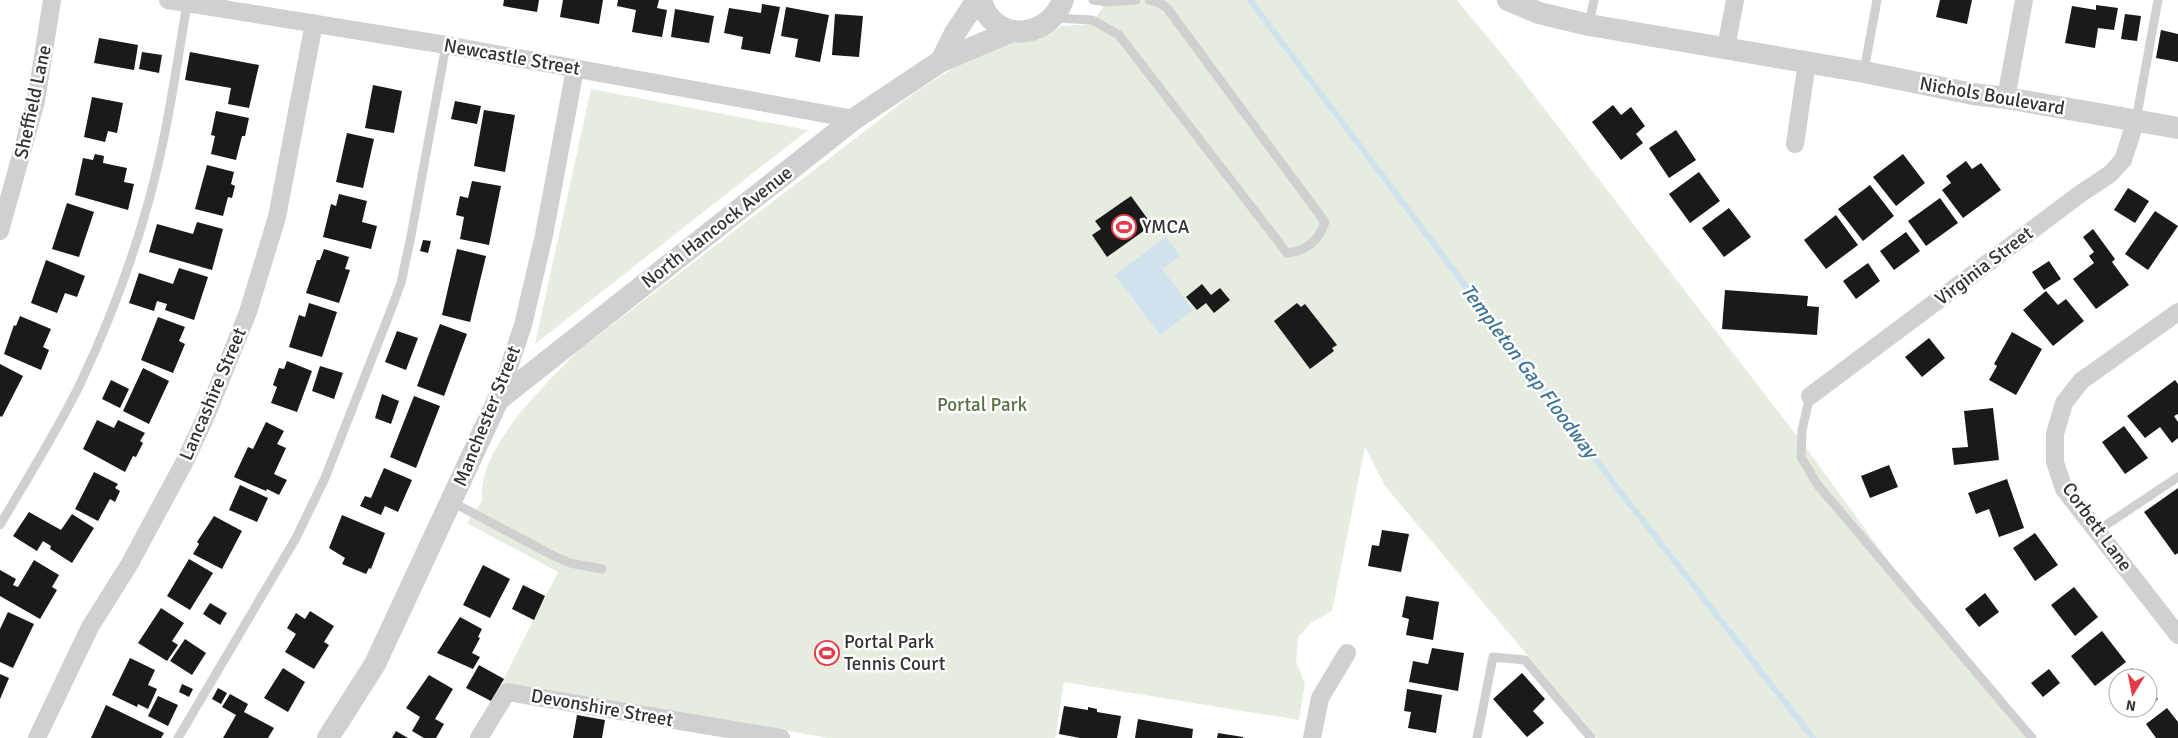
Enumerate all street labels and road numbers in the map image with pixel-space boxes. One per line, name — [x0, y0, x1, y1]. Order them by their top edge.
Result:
street label: Newcastle Street — [442, 33, 582, 81]
street label: Sheffield Lane — [9, 43, 57, 161]
street label: Nichols Boulevard — [1918, 71, 2066, 121]
street label: North Hancock Avenue — [637, 161, 797, 293]
street label: Virginia Street — [1930, 221, 2038, 311]
street label: Lancashire Street — [174, 324, 252, 464]
street label: Manchester Street — [448, 342, 526, 490]
street label: Corbett Lane — [2057, 478, 2137, 576]
street label: Devonshire Street — [529, 684, 675, 732]

